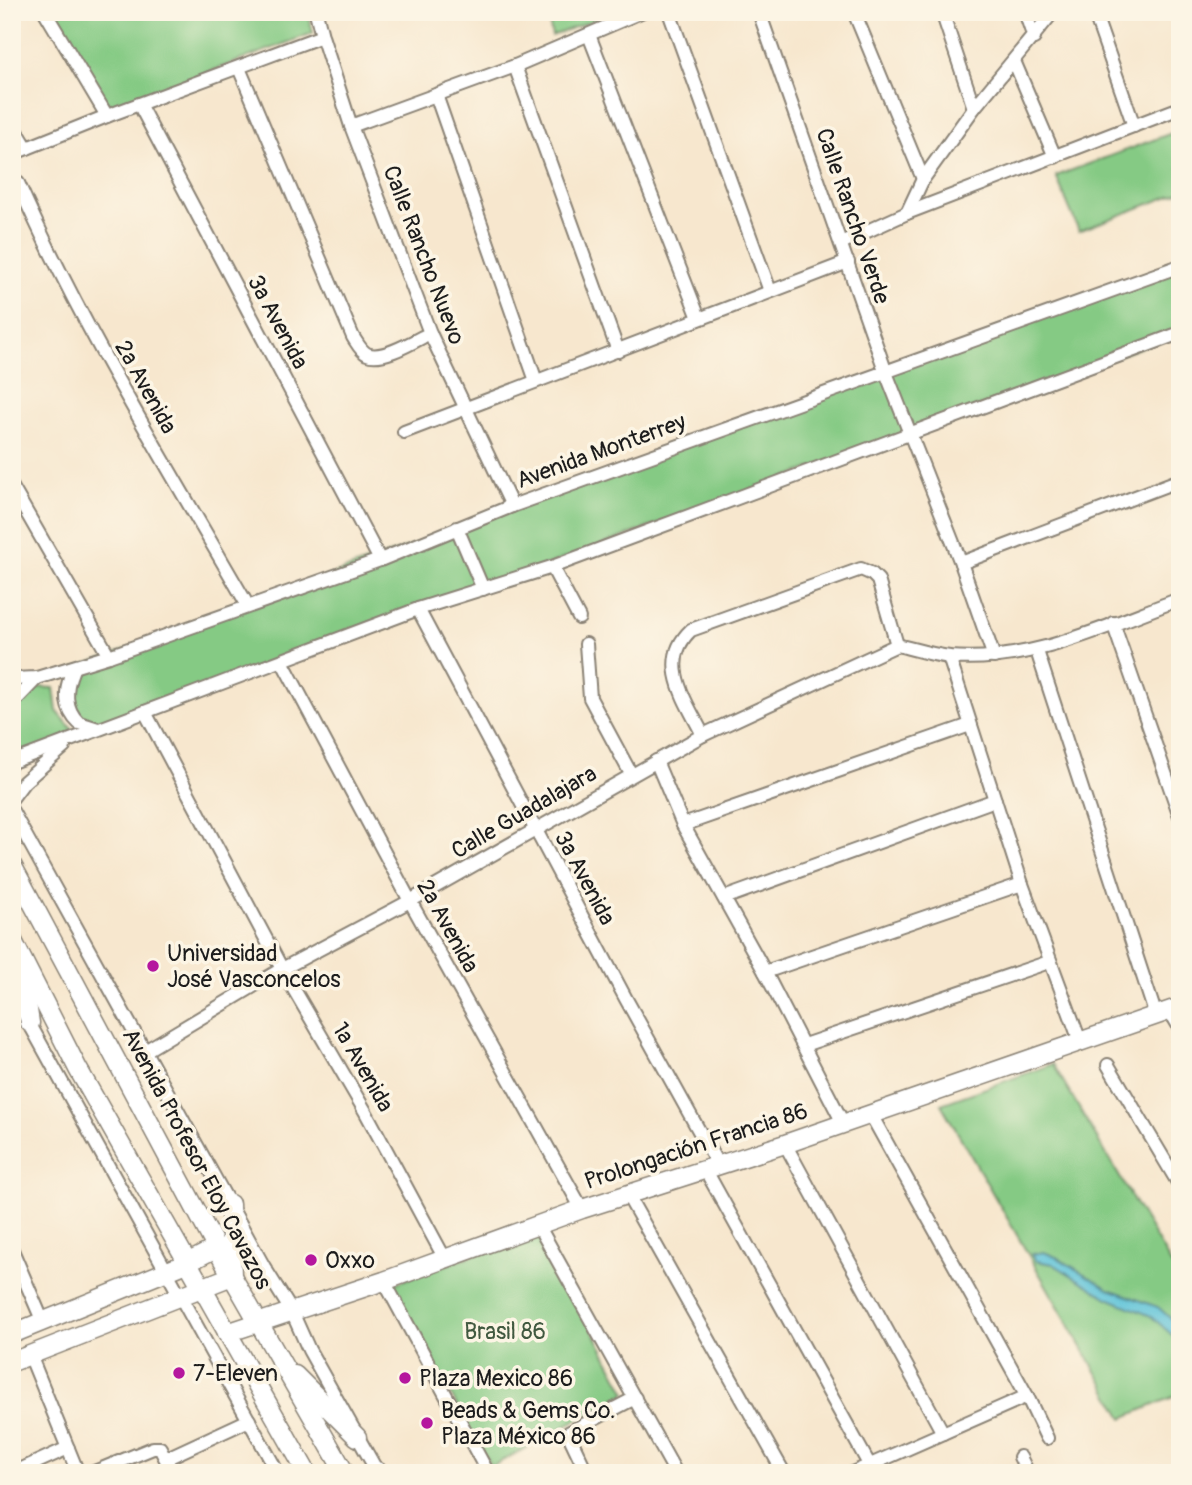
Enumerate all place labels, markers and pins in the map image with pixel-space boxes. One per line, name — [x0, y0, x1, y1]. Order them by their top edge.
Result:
place label: Universidad José Vasconcelos — [167, 939, 341, 994]
marker: Universidad José Vasconcelos — [145, 958, 161, 974]
place label: Oxxo — [325, 1246, 375, 1275]
marker: Oxxo — [303, 1252, 319, 1268]
place label: 7-Eleven — [193, 1359, 278, 1388]
place label: Plaza Mexico 86 — [419, 1364, 573, 1393]
marker: 7-Eleven — [171, 1365, 187, 1381]
marker: Plaza Mexico 86 — [397, 1370, 413, 1386]
place label: Beads & Gems Co. Plaza México 86 — [441, 1396, 615, 1451]
marker: Beads & Gems Co. Plaza México 86 — [419, 1415, 435, 1431]

